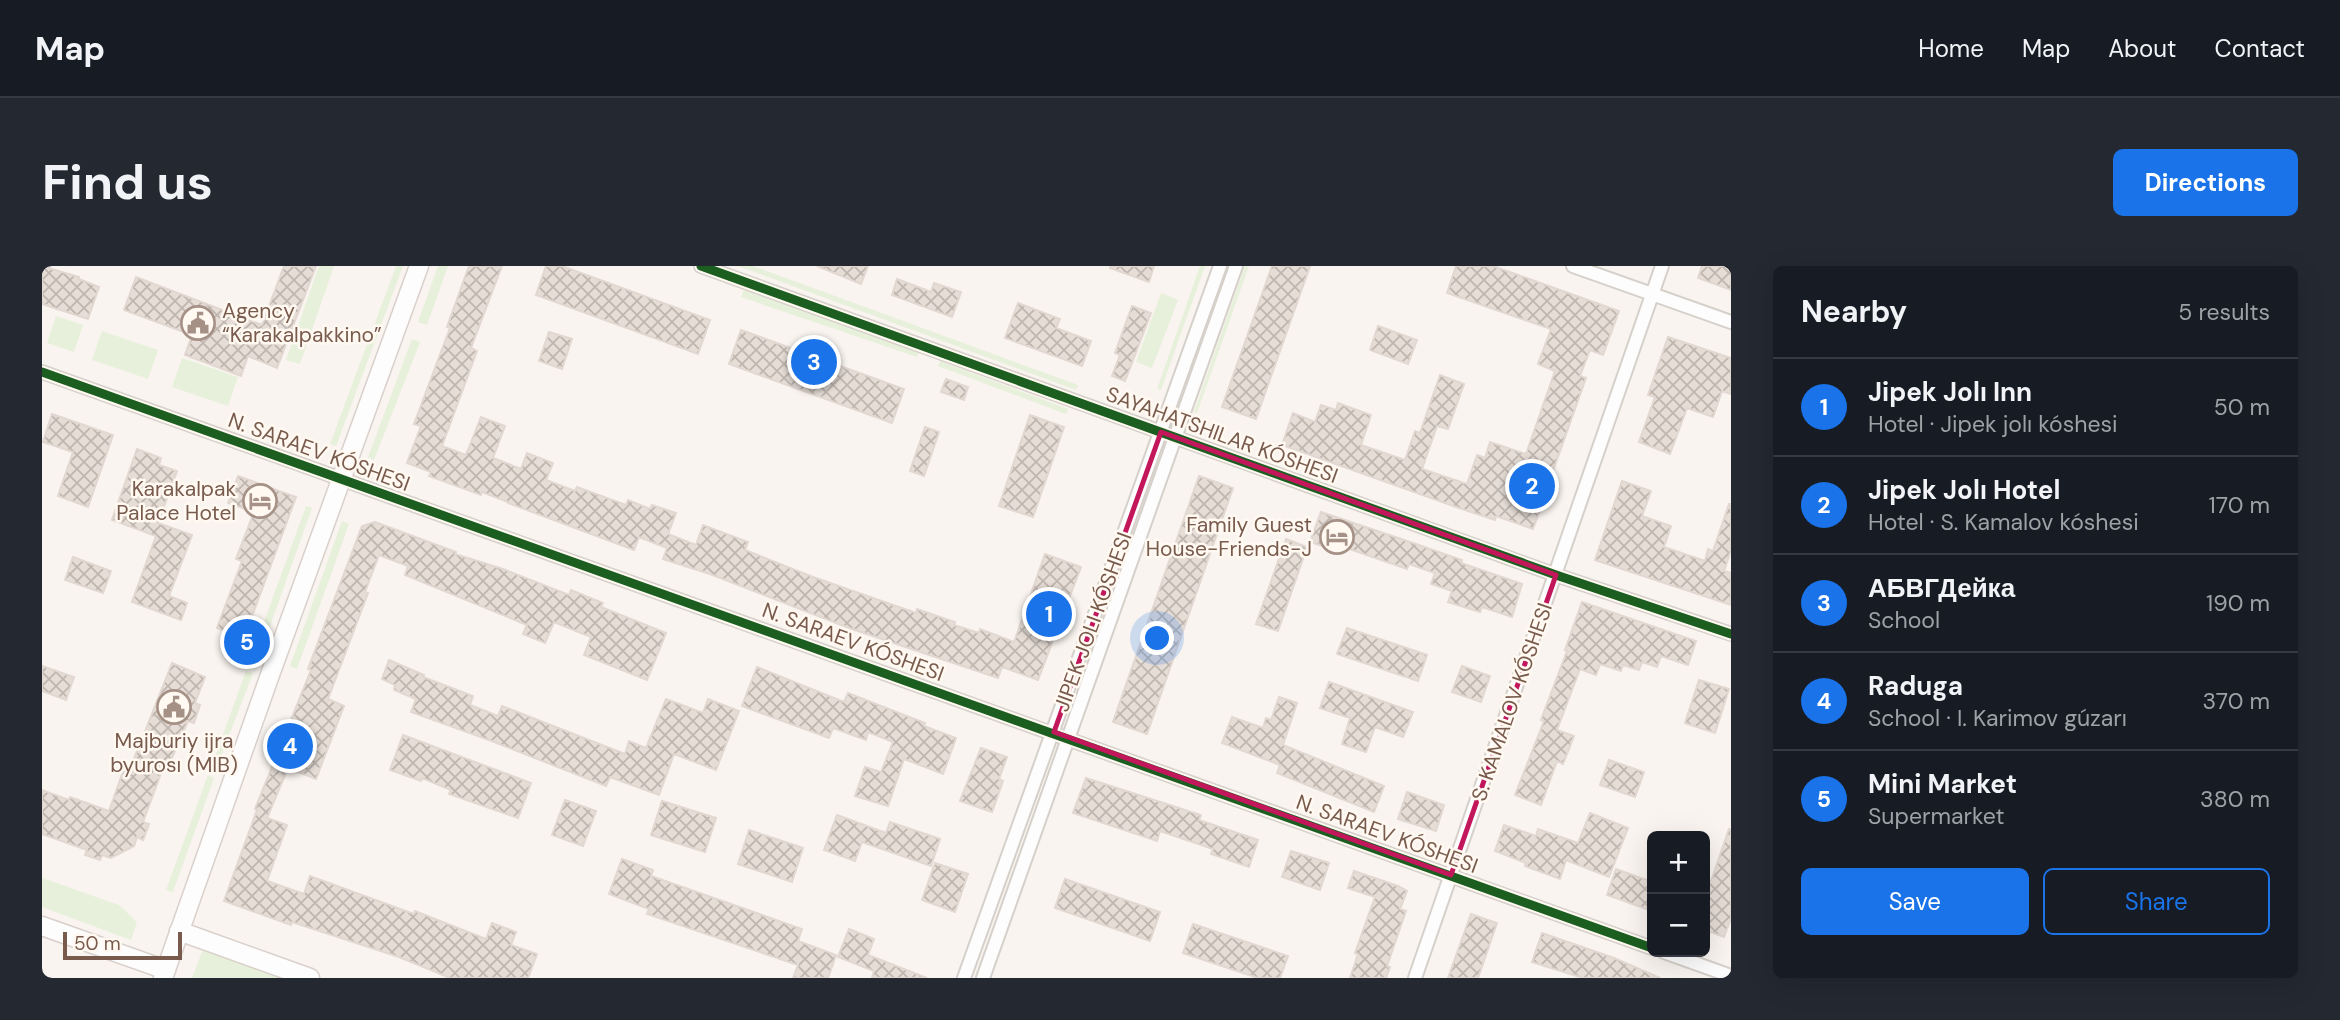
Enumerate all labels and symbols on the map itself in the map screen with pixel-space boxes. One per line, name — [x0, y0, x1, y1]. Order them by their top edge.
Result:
place label: Agency “Karakalpakkino” — [222, 297, 382, 349]
public building icon: Agency “Karakalpakkino” — [179, 304, 217, 342]
pin: 3 — [791, 336, 837, 388]
street label: SAYAHATSHILAR KÓSHESI — [1102, 380, 1342, 490]
street label: N. SARAEV KÓSHESI — [224, 406, 414, 498]
pin: 2 — [1509, 460, 1555, 512]
place label: Karakalpak Palace Hotel — [116, 475, 236, 527]
hotel icon: Karakalpak Palace Hotel — [241, 482, 279, 520]
place label: Family Guest House-Friends-J — [1146, 511, 1312, 563]
hotel icon: Family Guest House-Friends-J — [1318, 518, 1356, 556]
street label: JIPEK JOLI KÓSHESI — [1048, 529, 1138, 715]
pin: 1 — [1026, 588, 1072, 640]
street label: N. SARAEV KÓSHESI — [758, 596, 948, 688]
street label: S. KAMALOV KÓSHESI — [1465, 599, 1559, 805]
pin: 5 — [224, 616, 270, 668]
your location — [1140, 621, 1174, 655]
public building icon: Majburiy ijra byurosı (MIB) — [155, 688, 193, 726]
pin: 4 — [267, 720, 313, 772]
place label: Majburiy ijra byurosı (MIB) — [110, 727, 238, 779]
street label: N. SARAEV KÓSHESI — [1292, 788, 1482, 880]
scale bar — [63, 929, 182, 961]

